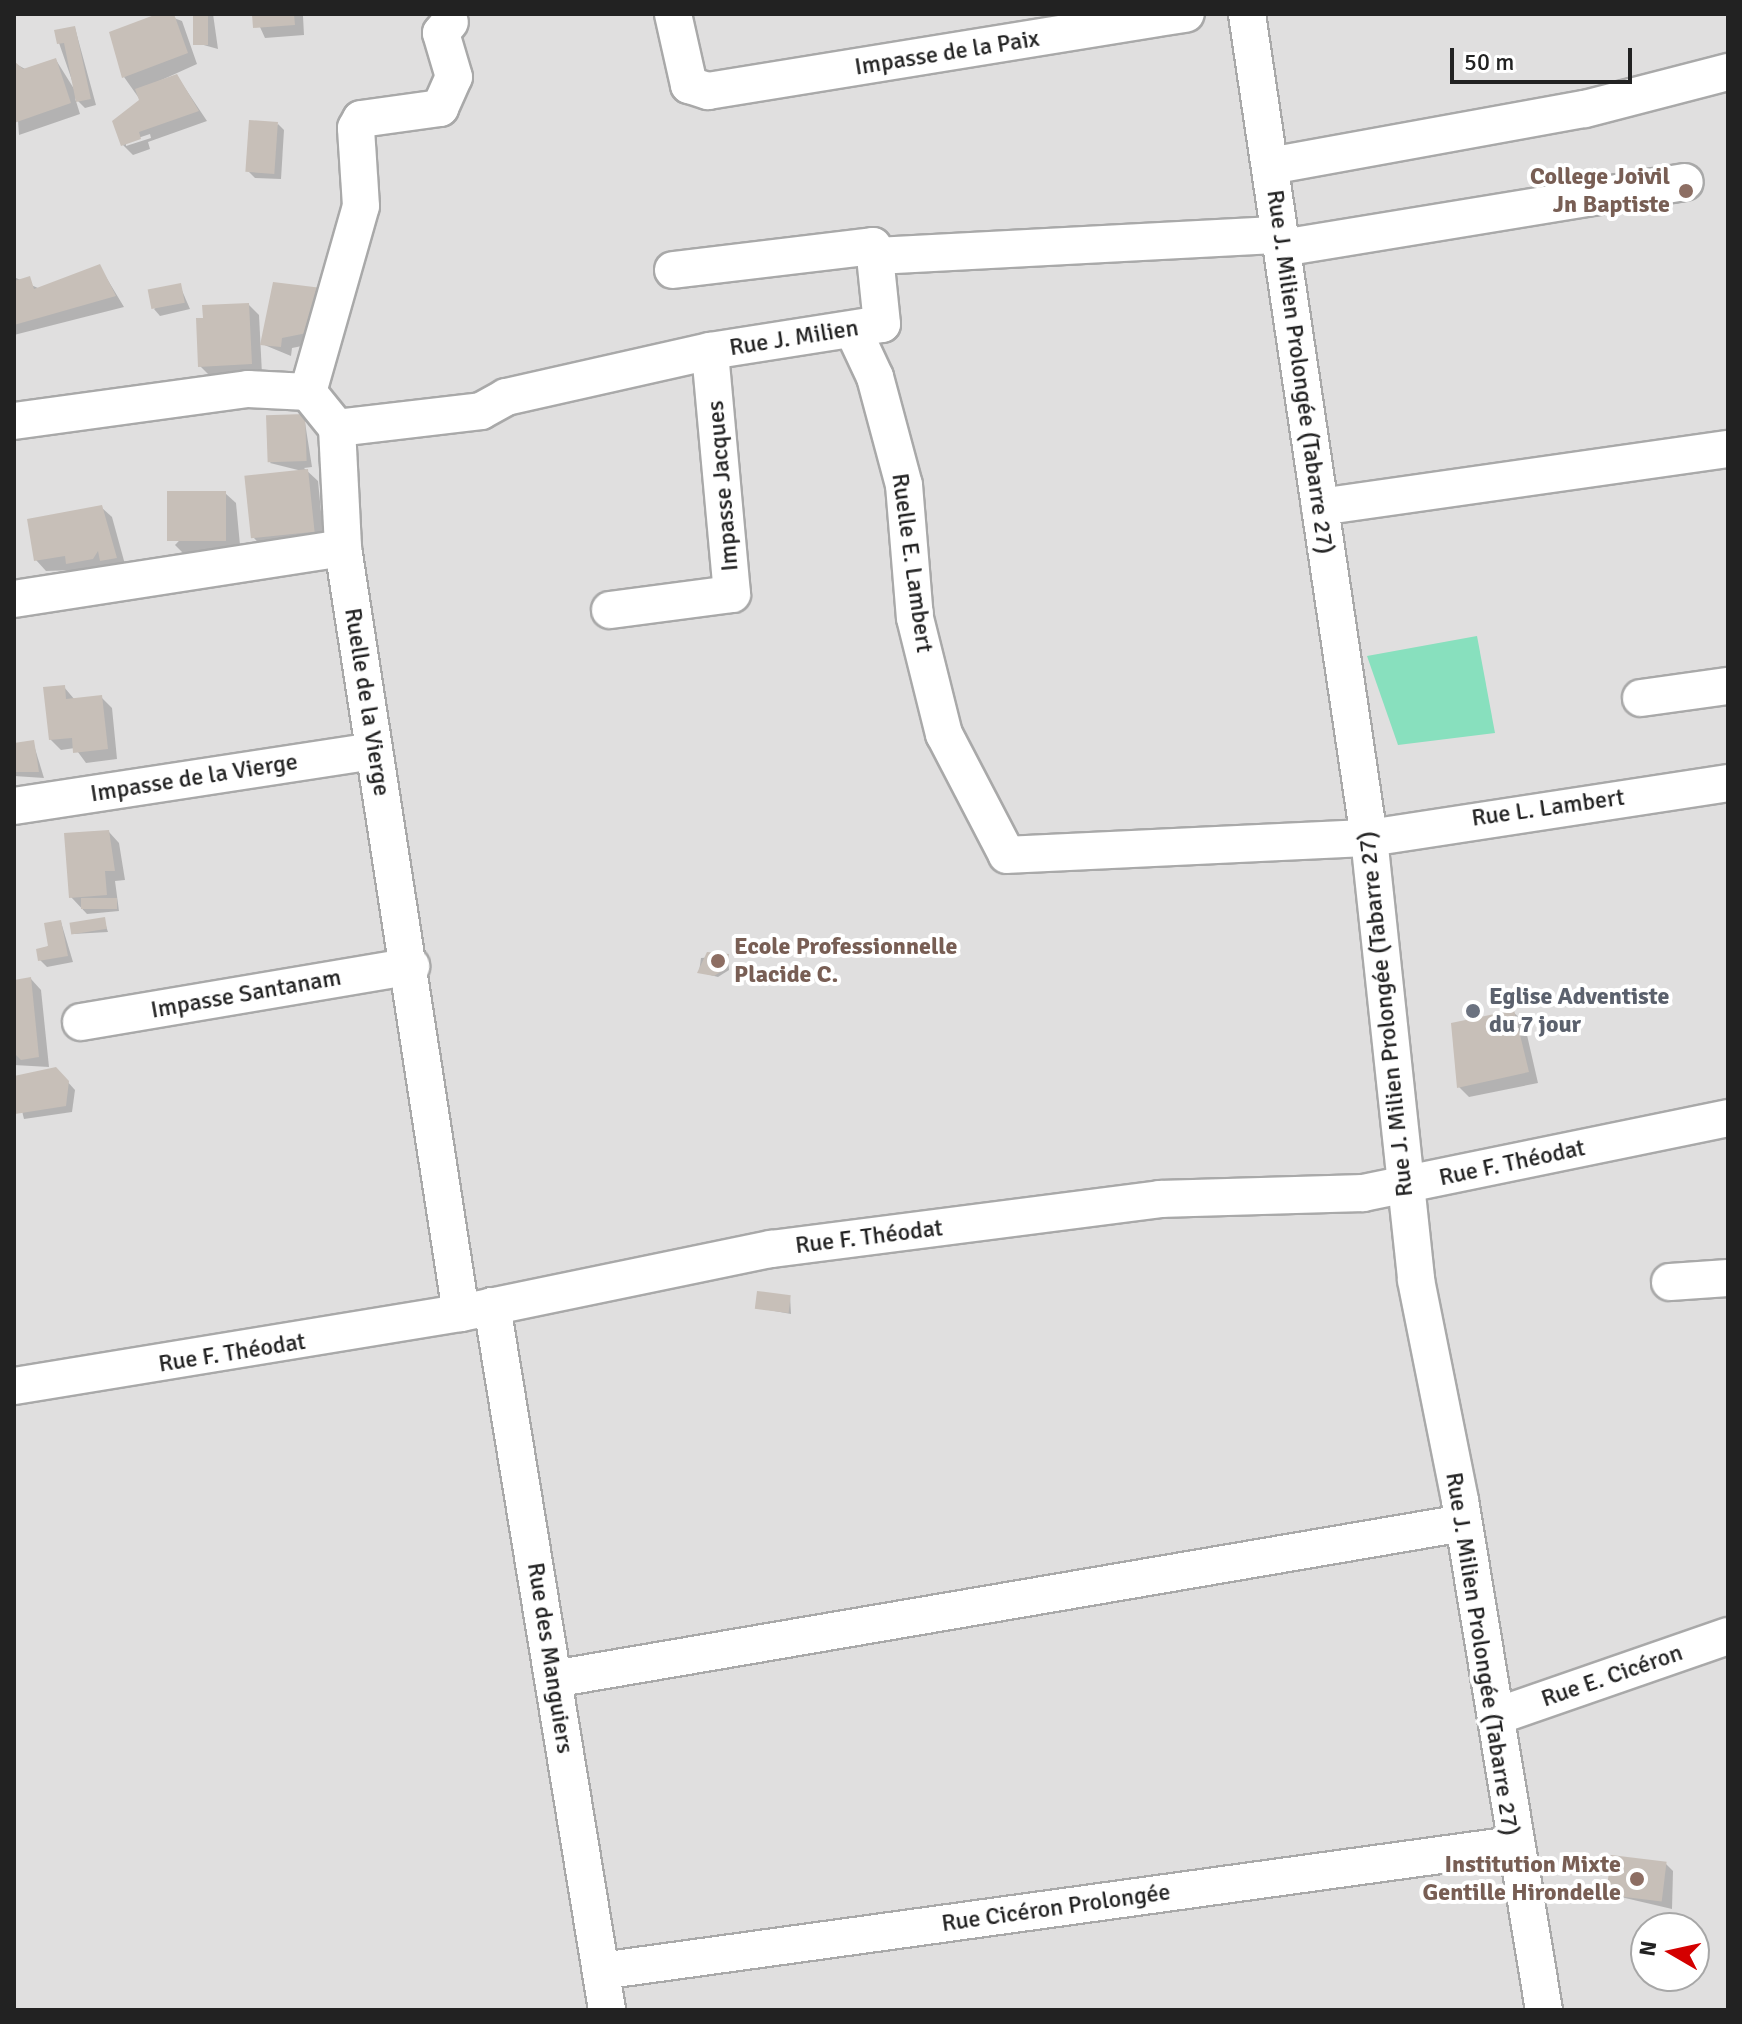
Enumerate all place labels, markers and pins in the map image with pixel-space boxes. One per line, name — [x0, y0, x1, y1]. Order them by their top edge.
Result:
place label: College Joivil Jn Baptiste — [1530, 163, 1670, 219]
marker: College Joivil Jn Baptiste — [1677, 182, 1695, 200]
place label: Ecole Professionnelle Placide C. — [734, 933, 957, 989]
marker: Ecole Professionnelle Placide C. — [709, 952, 727, 970]
place label: Eglise Adventiste du 7 jour — [1489, 983, 1669, 1039]
marker: Eglise Adventiste du 7 jour — [1464, 1002, 1482, 1020]
place label: Institution Mixte Gentille Hirondelle — [1423, 1851, 1621, 1907]
marker: Institution Mixte Gentille Hirondelle — [1628, 1870, 1646, 1888]

